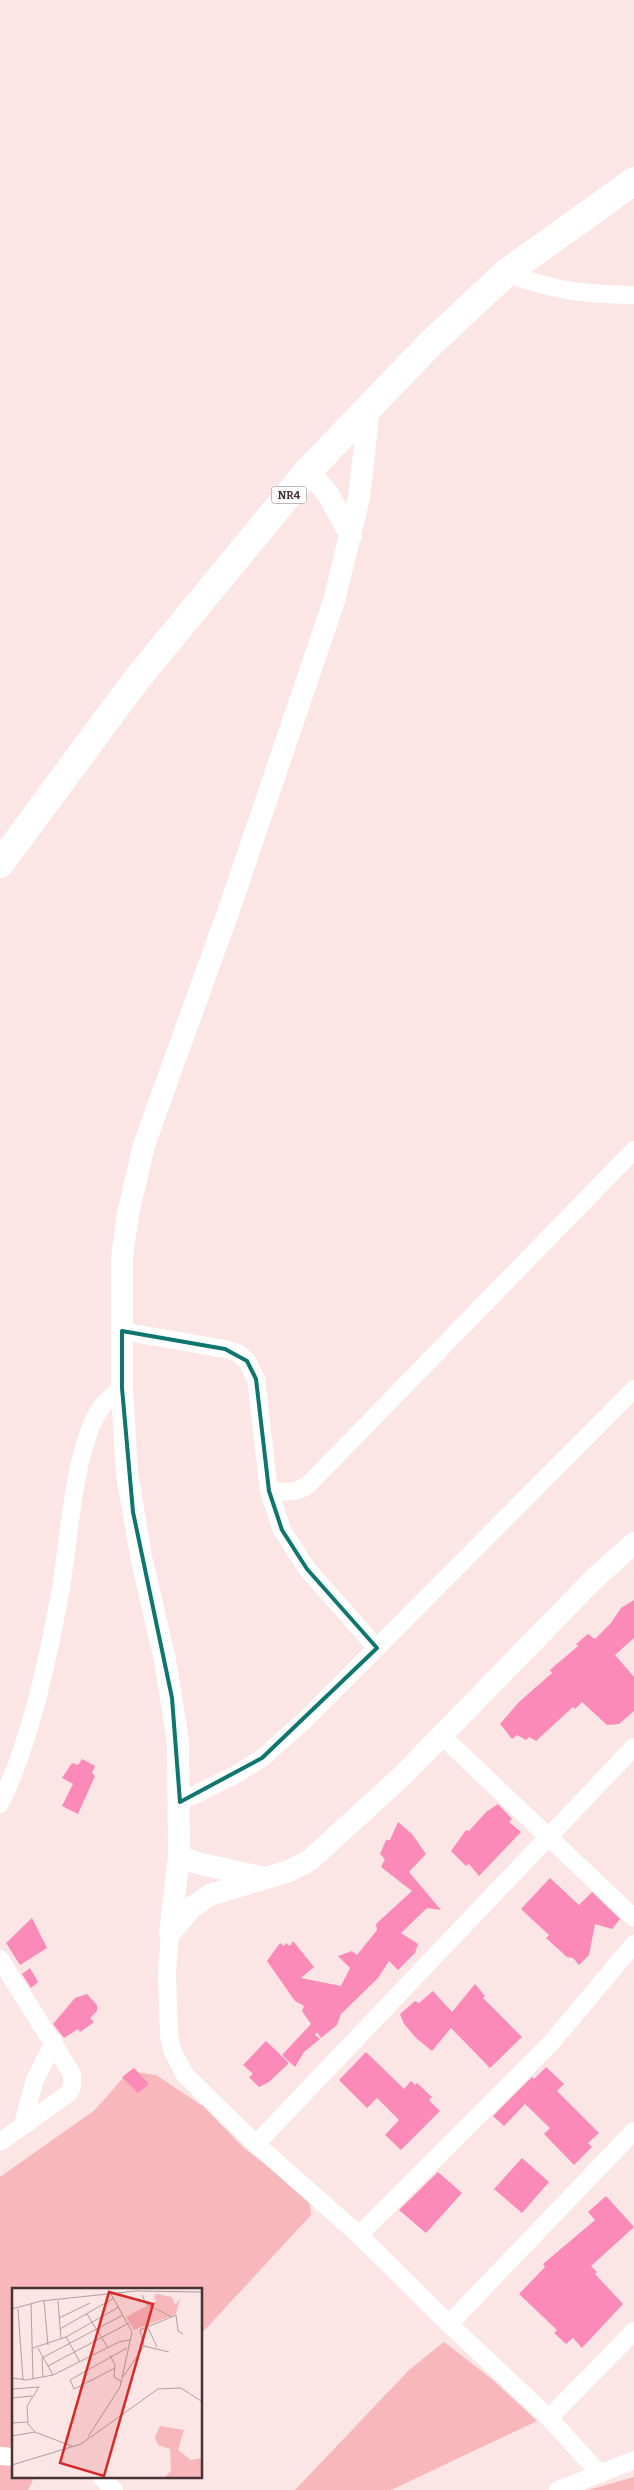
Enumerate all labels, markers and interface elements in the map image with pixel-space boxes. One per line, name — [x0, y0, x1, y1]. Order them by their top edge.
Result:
road number: NR4 — [272, 486, 306, 504]
inset map — [12, 2288, 202, 2478]

